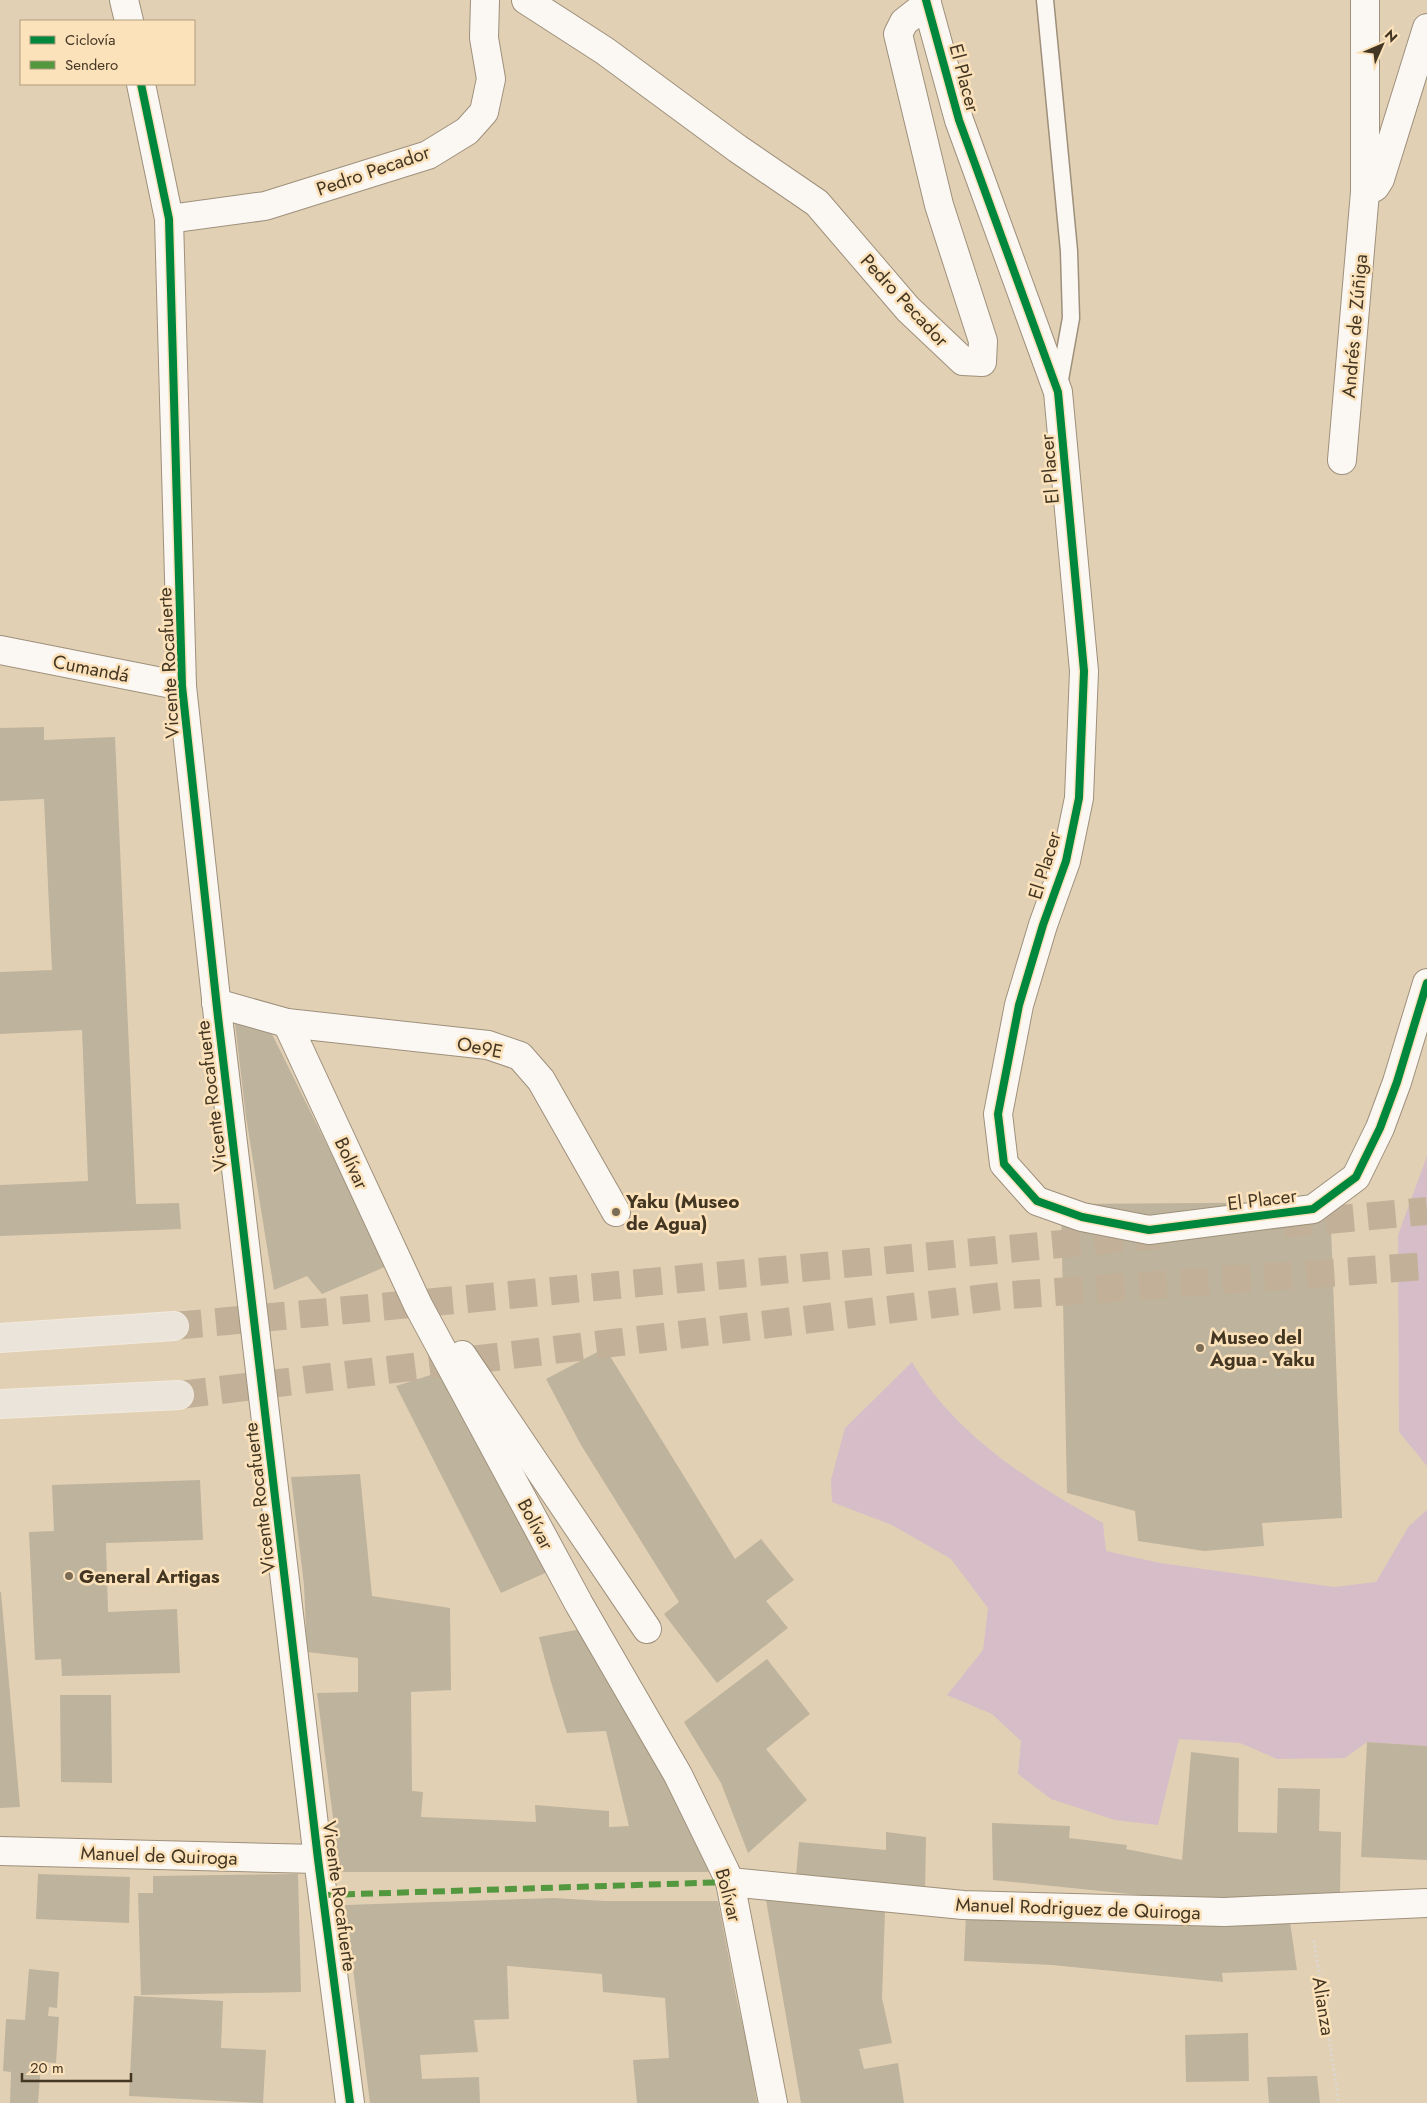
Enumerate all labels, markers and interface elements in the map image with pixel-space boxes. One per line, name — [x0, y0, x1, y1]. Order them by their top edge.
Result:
legend — [20, 20, 195, 85]
north arrow — [1357, 20, 1407, 70]
text: N — [1380, 25, 1402, 47]
text: Ciclovía — [65, 29, 115, 51]
street label: El Placer — [942, 41, 987, 116]
text: Sendero — [65, 54, 118, 76]
street label: Pedro Pecador — [313, 138, 434, 203]
street label: Pedro Pecador — [854, 248, 955, 353]
street label: Andrés de Zúñiga — [1335, 253, 1374, 399]
street label: El Placer — [1033, 433, 1066, 505]
street label: Vicente Rocafuerte — [151, 586, 186, 739]
street label: Cumandá — [51, 648, 131, 689]
street label: El Placer — [1021, 827, 1068, 902]
street label: Vicente Rocafuerte — [189, 1019, 234, 1173]
street label: Oe9E — [455, 1030, 505, 1065]
street label: Bolívar — [328, 1133, 375, 1194]
street label: El Placer — [1226, 1182, 1299, 1217]
place label: Yaku (Museo de Agua) — [625, 1188, 739, 1237]
marker: Yaku (Museo de Agua) — [610, 1206, 622, 1218]
place label: Museo del Agua - Yaku — [1209, 1324, 1315, 1373]
marker: Museo del Agua - Yaku — [1194, 1342, 1206, 1354]
street label: Vicente Rocafuerte — [237, 1421, 282, 1575]
street label: Bolívar — [511, 1494, 560, 1555]
place label: General Artigas — [79, 1563, 220, 1590]
marker: General Artigas — [63, 1570, 75, 1582]
street label: Vicente Rocafuerte — [316, 1819, 363, 1973]
street label: Manuel de Quiroga — [80, 1839, 238, 1872]
street label: Bolívar — [708, 1865, 749, 1925]
street label: Manuel Rodriguez de Quiroga — [955, 1891, 1201, 1926]
street label: Alianza — [1306, 1975, 1341, 2037]
scale bar — [22, 2050, 131, 2082]
text: 20 m — [30, 2057, 64, 2079]

